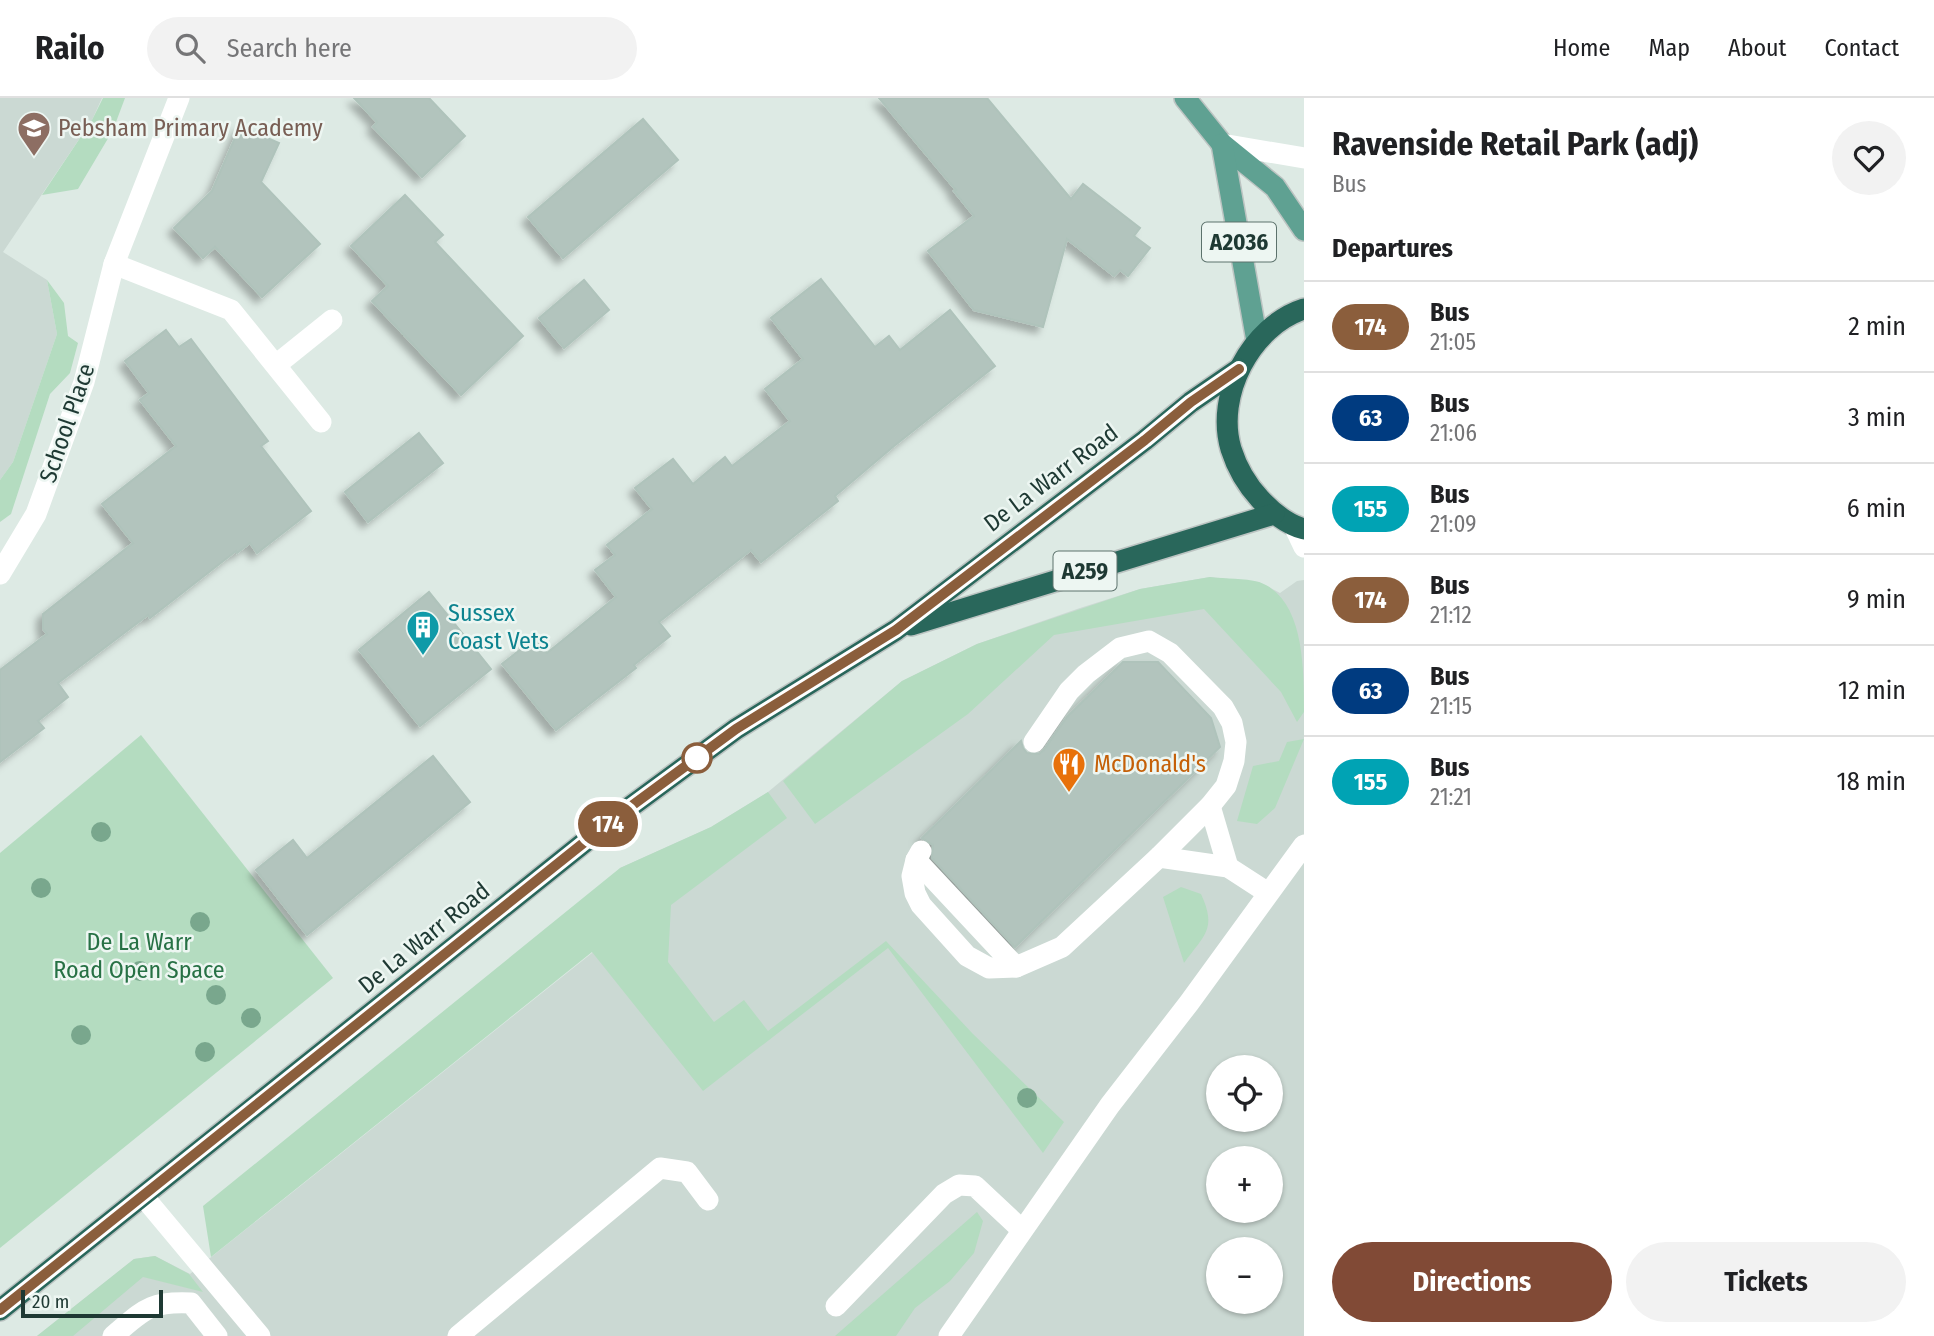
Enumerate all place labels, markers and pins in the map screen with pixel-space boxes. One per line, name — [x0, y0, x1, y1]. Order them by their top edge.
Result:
school or university icon: Pebsham Primary Academy — [15, 109, 53, 158]
place label: Pebsham Primary Academy — [58, 114, 323, 142]
place label: Sussex Coast Vets — [448, 599, 549, 655]
building icon: Sussex Coast Vets — [404, 608, 442, 657]
unlabelled marker — [682, 743, 712, 773]
restaurant icon: McDonald's — [1050, 745, 1088, 794]
place label: McDonald's — [1094, 750, 1206, 778]

